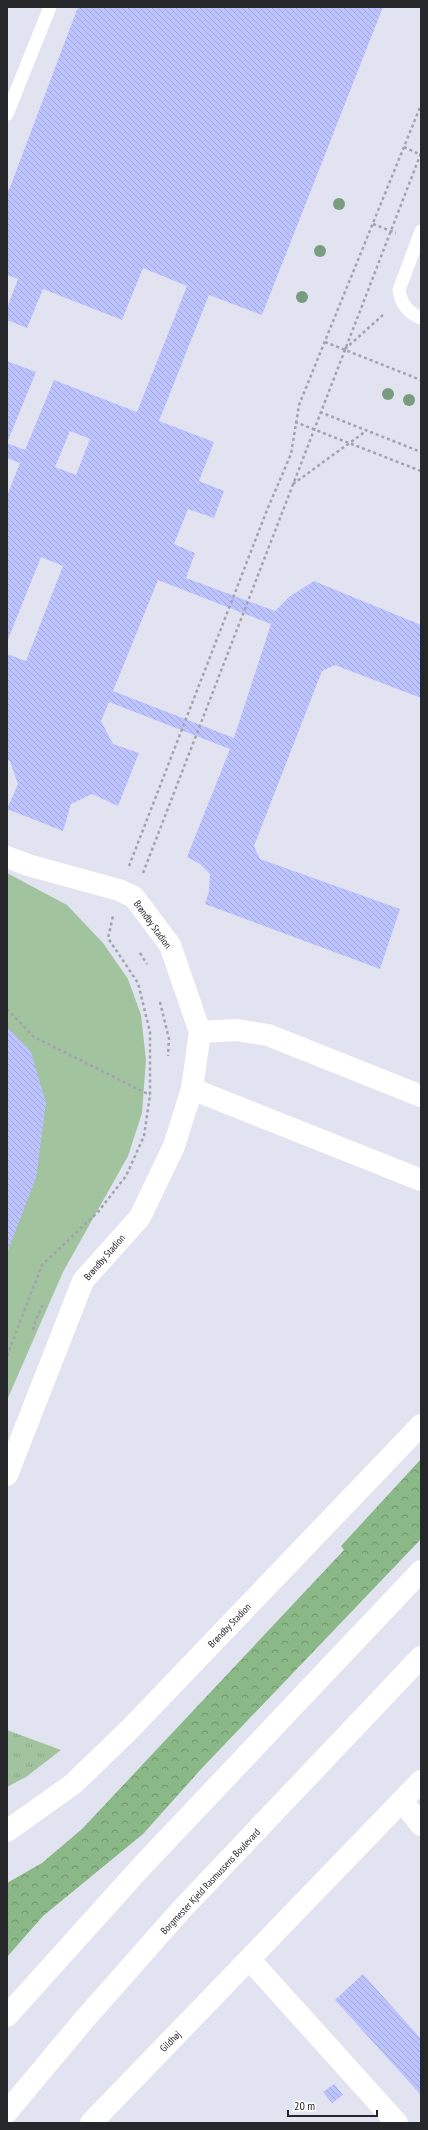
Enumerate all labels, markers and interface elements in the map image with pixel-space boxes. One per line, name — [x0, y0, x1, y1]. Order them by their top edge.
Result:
street label: Brøndby Stadion — [131, 898, 174, 951]
street label: Brøndby Stadion — [81, 1232, 128, 1283]
street label: Brøndby Stadion — [205, 1600, 254, 1650]
street label: Borgmester Kjeld Rasmussens Boulevard — [158, 1826, 263, 1937]
street label: Gildhøj — [157, 2028, 184, 2055]
scale bar — [288, 2092, 377, 2118]
text: 20 m — [294, 2098, 315, 2113]

